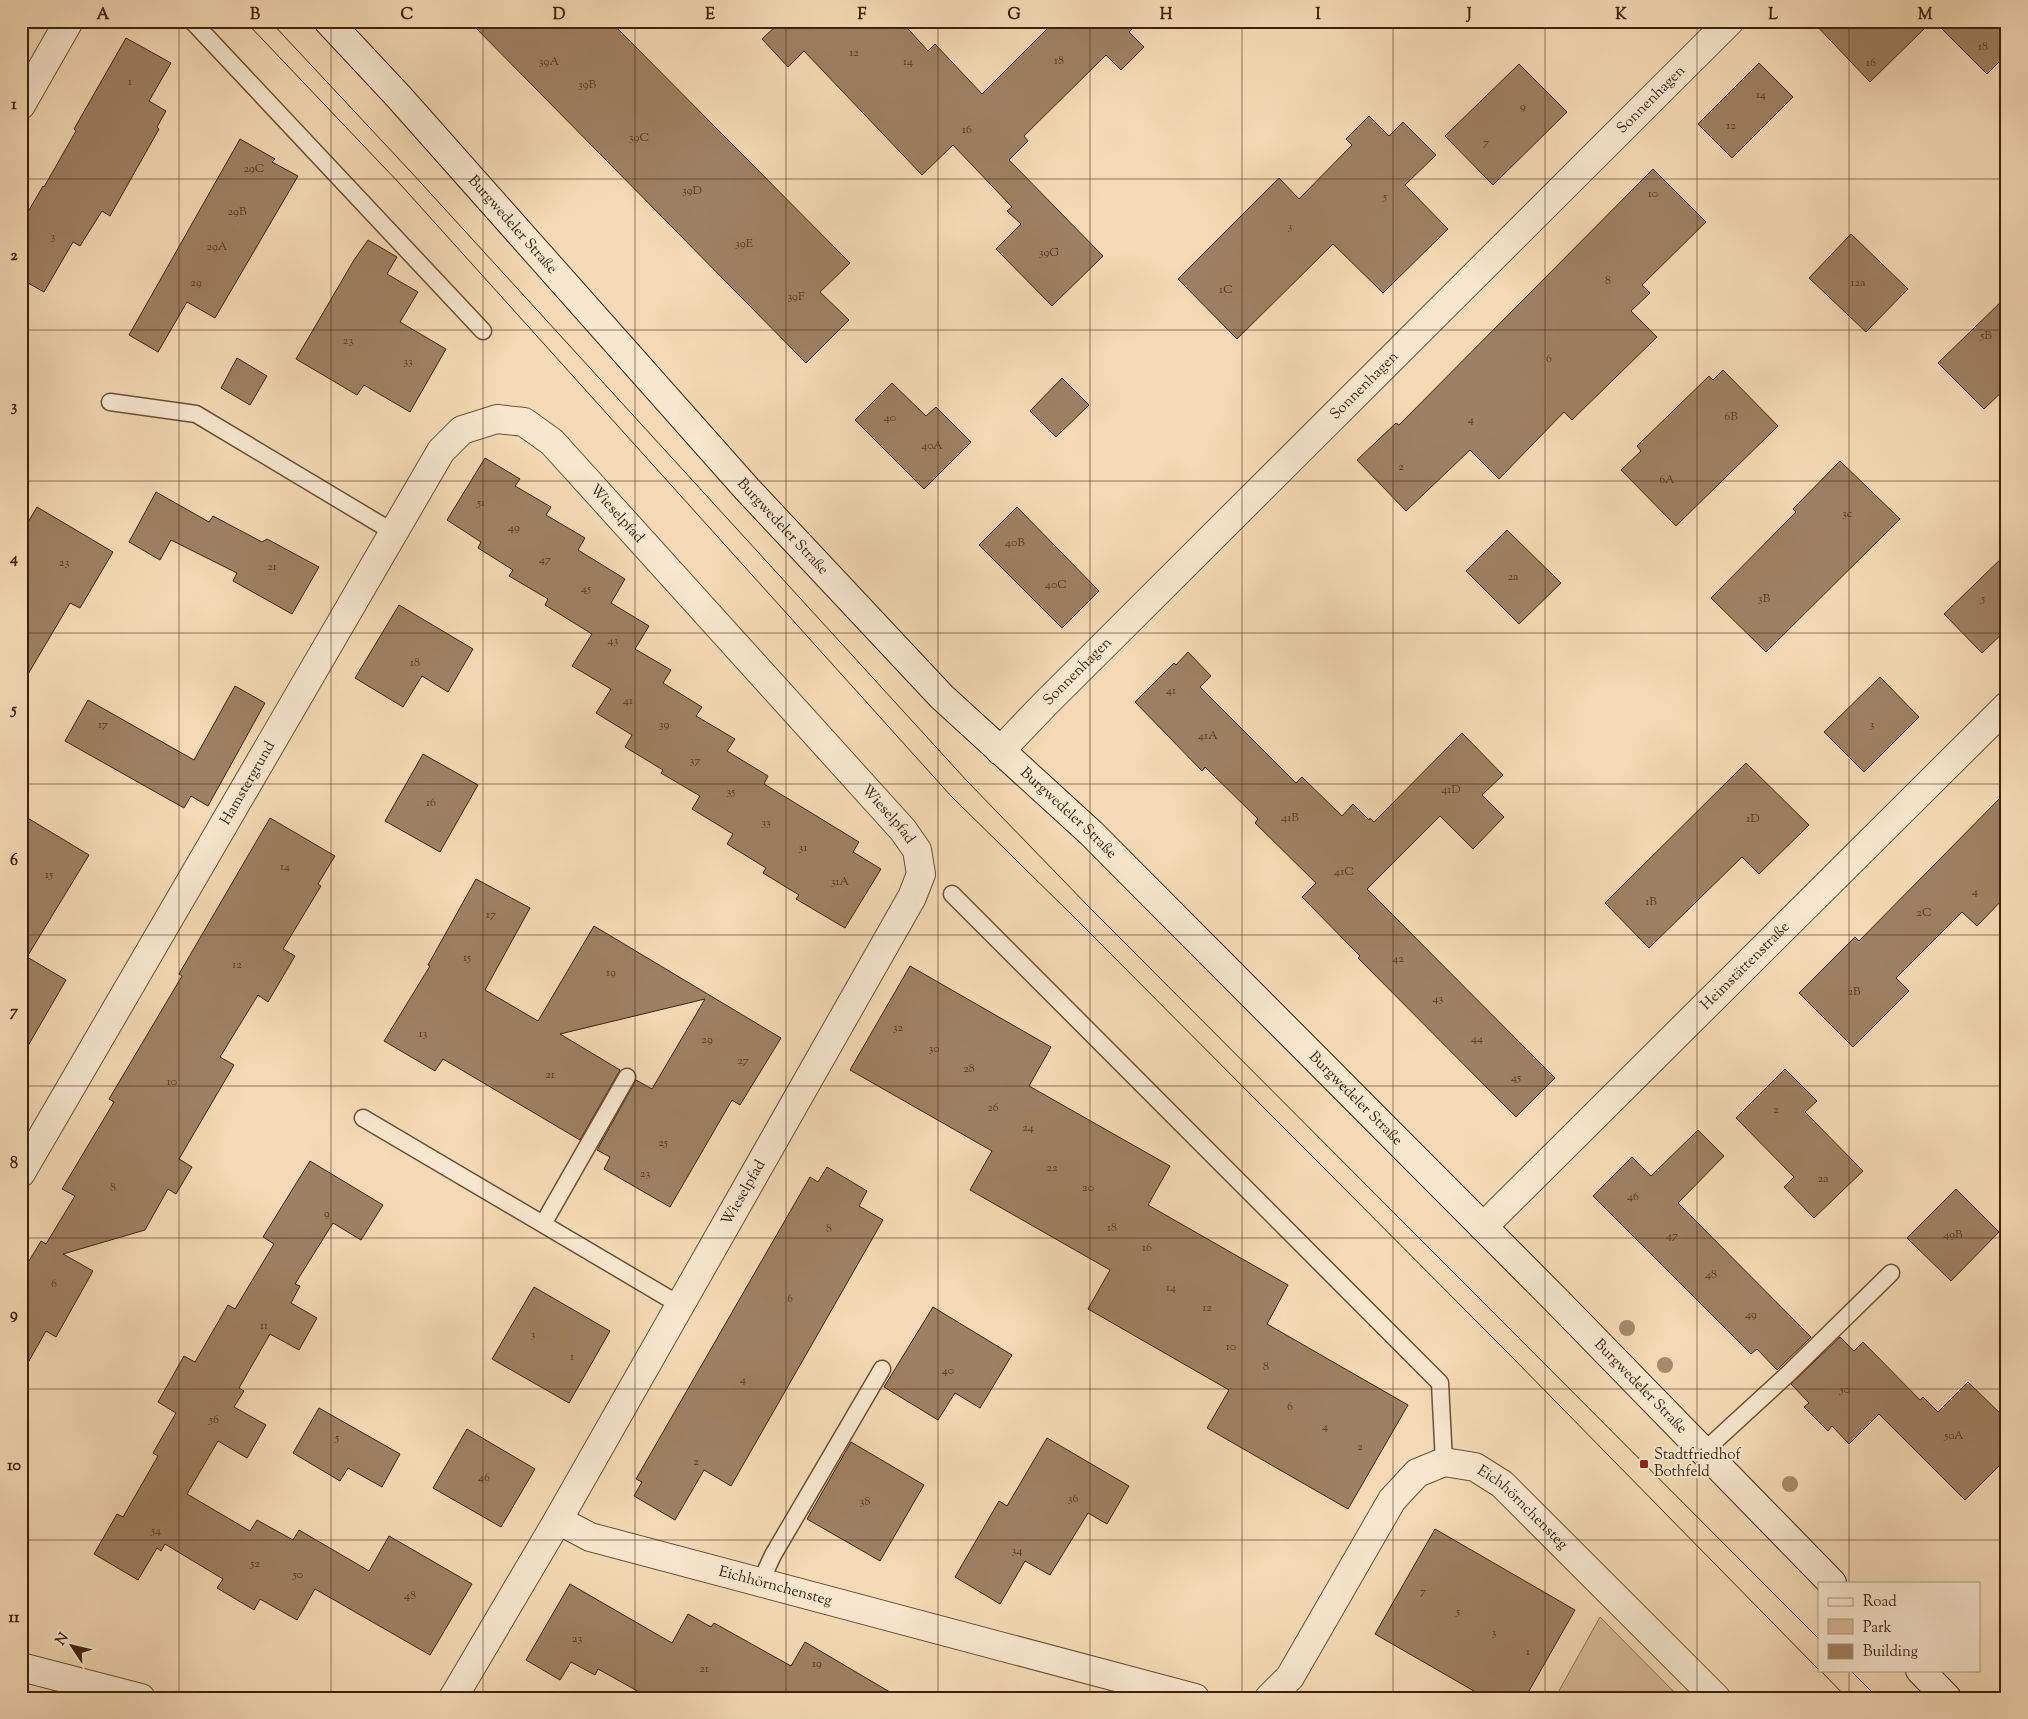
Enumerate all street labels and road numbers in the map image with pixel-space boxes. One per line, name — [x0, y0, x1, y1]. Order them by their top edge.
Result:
street label: Sonnenhagen — [1612, 61, 1690, 139]
street label: Burgwedeler Straße — [463, 171, 562, 279]
street label: Sonnenhagen — [1325, 347, 1403, 425]
street label: Burgwedeler Straße — [732, 474, 833, 580]
street label: Wieselpfad — [585, 480, 649, 548]
street label: Sonnenhagen — [1038, 633, 1117, 711]
street label: Hamstergrund — [215, 737, 281, 829]
street label: Burgwedeler Straße — [1015, 763, 1122, 864]
street label: Wieselpfad — [856, 780, 920, 849]
street label: Heimstättenstraße — [1696, 917, 1795, 1015]
street label: Burgwedeler Straße — [1304, 1047, 1407, 1151]
street label: Wieselpfad — [717, 1156, 771, 1230]
street label: Burgwedeler Straße — [1589, 1334, 1692, 1439]
street label: Eichhörnchensteg — [1473, 1460, 1572, 1554]
street label: Eichhörnchensteg — [716, 1561, 834, 1611]

